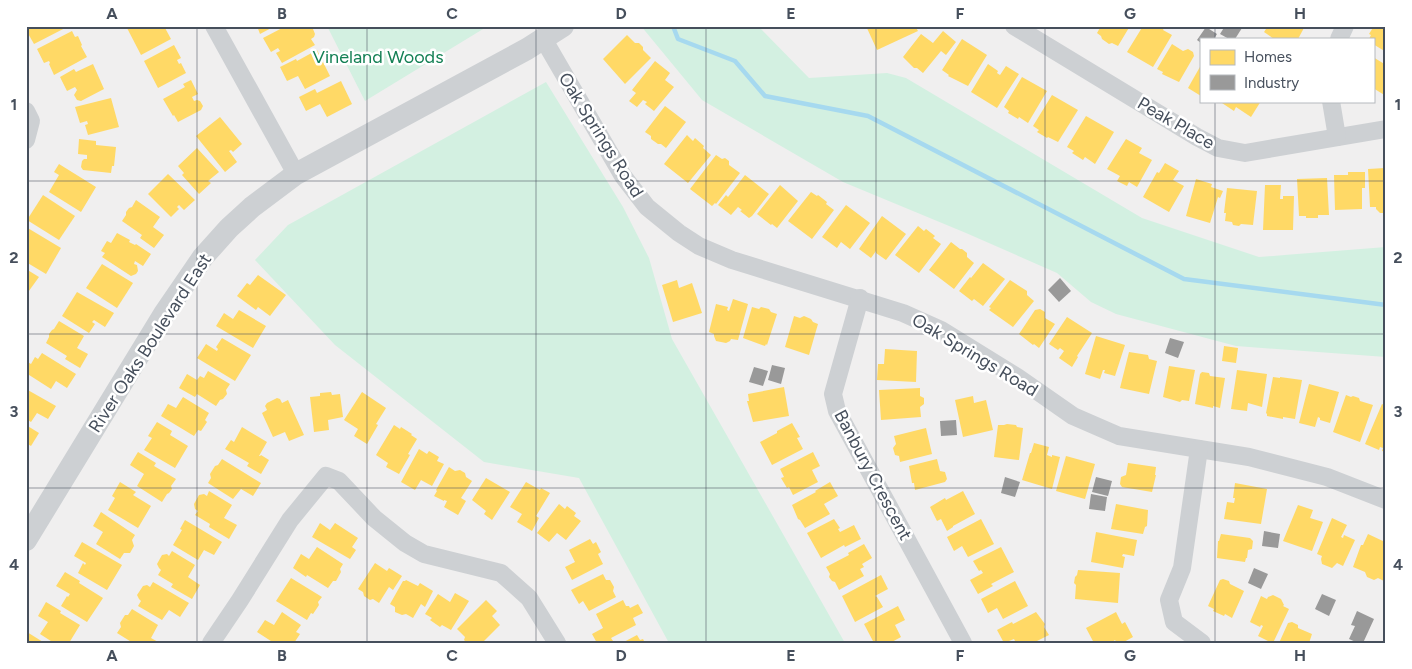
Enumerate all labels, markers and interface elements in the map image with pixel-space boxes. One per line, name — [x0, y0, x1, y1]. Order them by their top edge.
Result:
text: A — [106, 4, 118, 23]
text: B — [277, 4, 287, 23]
text: C — [446, 4, 458, 23]
text: D — [615, 4, 627, 23]
text: E — [786, 4, 796, 23]
text: F — [956, 4, 965, 23]
text: G — [1124, 4, 1136, 23]
text: H — [1294, 4, 1306, 23]
legend — [1200, 38, 1374, 102]
park label: Vineland Woods — [312, 46, 444, 68]
text: Homes — [1244, 48, 1292, 66]
street label: Oak Springs Road — [554, 68, 648, 202]
text: Industry — [1244, 74, 1299, 92]
street label: Peak Place — [1133, 92, 1219, 154]
text: 1 — [11, 95, 17, 114]
text: 1 — [1395, 95, 1401, 114]
text: 2 — [9, 248, 19, 267]
text: 2 — [1393, 248, 1403, 267]
street label: River Oaks Boulevard East — [84, 249, 216, 437]
street label: Oak Springs Road — [908, 309, 1042, 401]
text: 3 — [10, 402, 19, 421]
text: 3 — [1394, 402, 1403, 421]
street label: Banbury Crescent — [829, 406, 917, 544]
text: 4 — [9, 555, 19, 574]
text: 4 — [1393, 555, 1403, 574]
text: A — [106, 646, 118, 665]
text: B — [277, 646, 287, 665]
text: C — [446, 646, 458, 665]
text: D — [615, 646, 627, 665]
text: E — [786, 646, 796, 665]
text: F — [956, 646, 965, 665]
text: G — [1124, 646, 1136, 665]
text: H — [1294, 646, 1306, 665]

